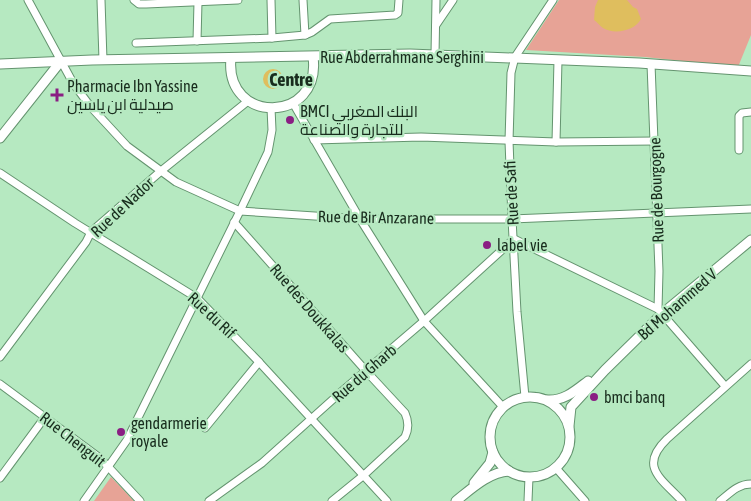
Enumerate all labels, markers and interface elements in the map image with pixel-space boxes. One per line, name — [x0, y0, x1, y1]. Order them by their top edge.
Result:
street label: Rue Abderrahmane Serghini — [320, 48, 484, 67]
district label: Centre — [269, 69, 313, 90]
place label: Pharmacie Ibn Yassine صيدلية ابن ياسين — [67, 77, 198, 115]
marker: Pharmacie Ibn Yassine صيدلية ابن ياسين — [51, 89, 63, 101]
place label: BMCI البنك المغربي للتجارة والصناعة — [300, 102, 418, 139]
marker: BMCI البنك المغربي للتجارة والصناعة — [284, 114, 296, 126]
street label: Rue de Bourgogne — [645, 137, 668, 243]
street label: Rue de Safi — [500, 160, 522, 226]
street label: Rue de Nador — [87, 173, 157, 240]
street label: Rue de Bir Anzarane — [318, 207, 434, 227]
place label: label vie — [497, 236, 548, 254]
marker: label vie — [481, 239, 493, 251]
street label: Rue des Doukkalas — [267, 260, 353, 356]
street label: Bd Mohammed V — [634, 265, 720, 343]
street label: Rue du Rif — [184, 288, 240, 342]
street label: Rue du Gharb — [328, 340, 400, 406]
place label: bmci banq — [604, 388, 665, 407]
marker: bmci banq — [588, 391, 600, 403]
street label: Rue Chenguit — [36, 408, 110, 471]
place label: gendarmerie royale — [131, 414, 207, 451]
marker: gendarmerie royale — [115, 426, 127, 438]

